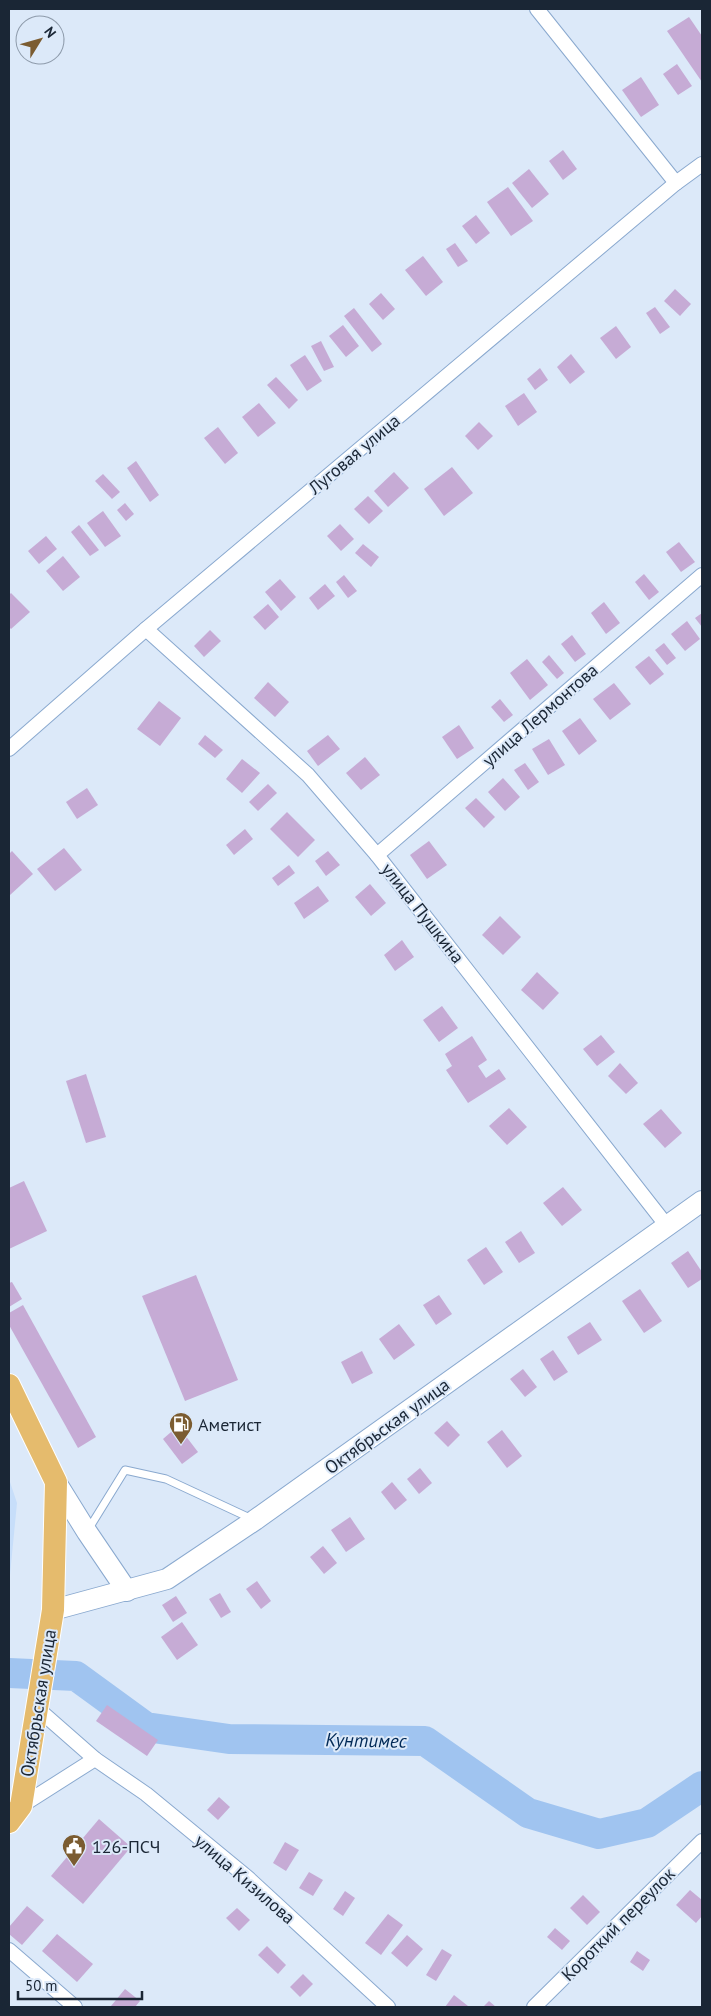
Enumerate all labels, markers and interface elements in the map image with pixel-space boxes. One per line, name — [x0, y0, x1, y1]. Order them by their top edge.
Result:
north arrow — [15, 15, 65, 65]
text: N — [40, 23, 60, 41]
street label: Луговая улица — [303, 409, 405, 500]
street label: улица Лермонтова — [477, 658, 603, 772]
street label: улица Пушкина — [377, 858, 469, 968]
street label: Октябрьская улица — [320, 1373, 454, 1479]
fuel station icon: Аметист — [168, 1411, 194, 1445]
place label: Аметист — [198, 1413, 262, 1436]
street label: Октябрьская улица — [15, 1628, 61, 1778]
water label: Кунтимес — [325, 1727, 408, 1753]
street label: улица Кизилова — [190, 1829, 300, 1929]
public building icon: 126-ПСЧ — [61, 1833, 87, 1867]
place label: 126-ПСЧ — [92, 1835, 160, 1858]
street label: Короткий переулок — [556, 1862, 680, 1986]
scale bar — [18, 1968, 141, 2000]
text: 50 m — [25, 1976, 58, 1995]

